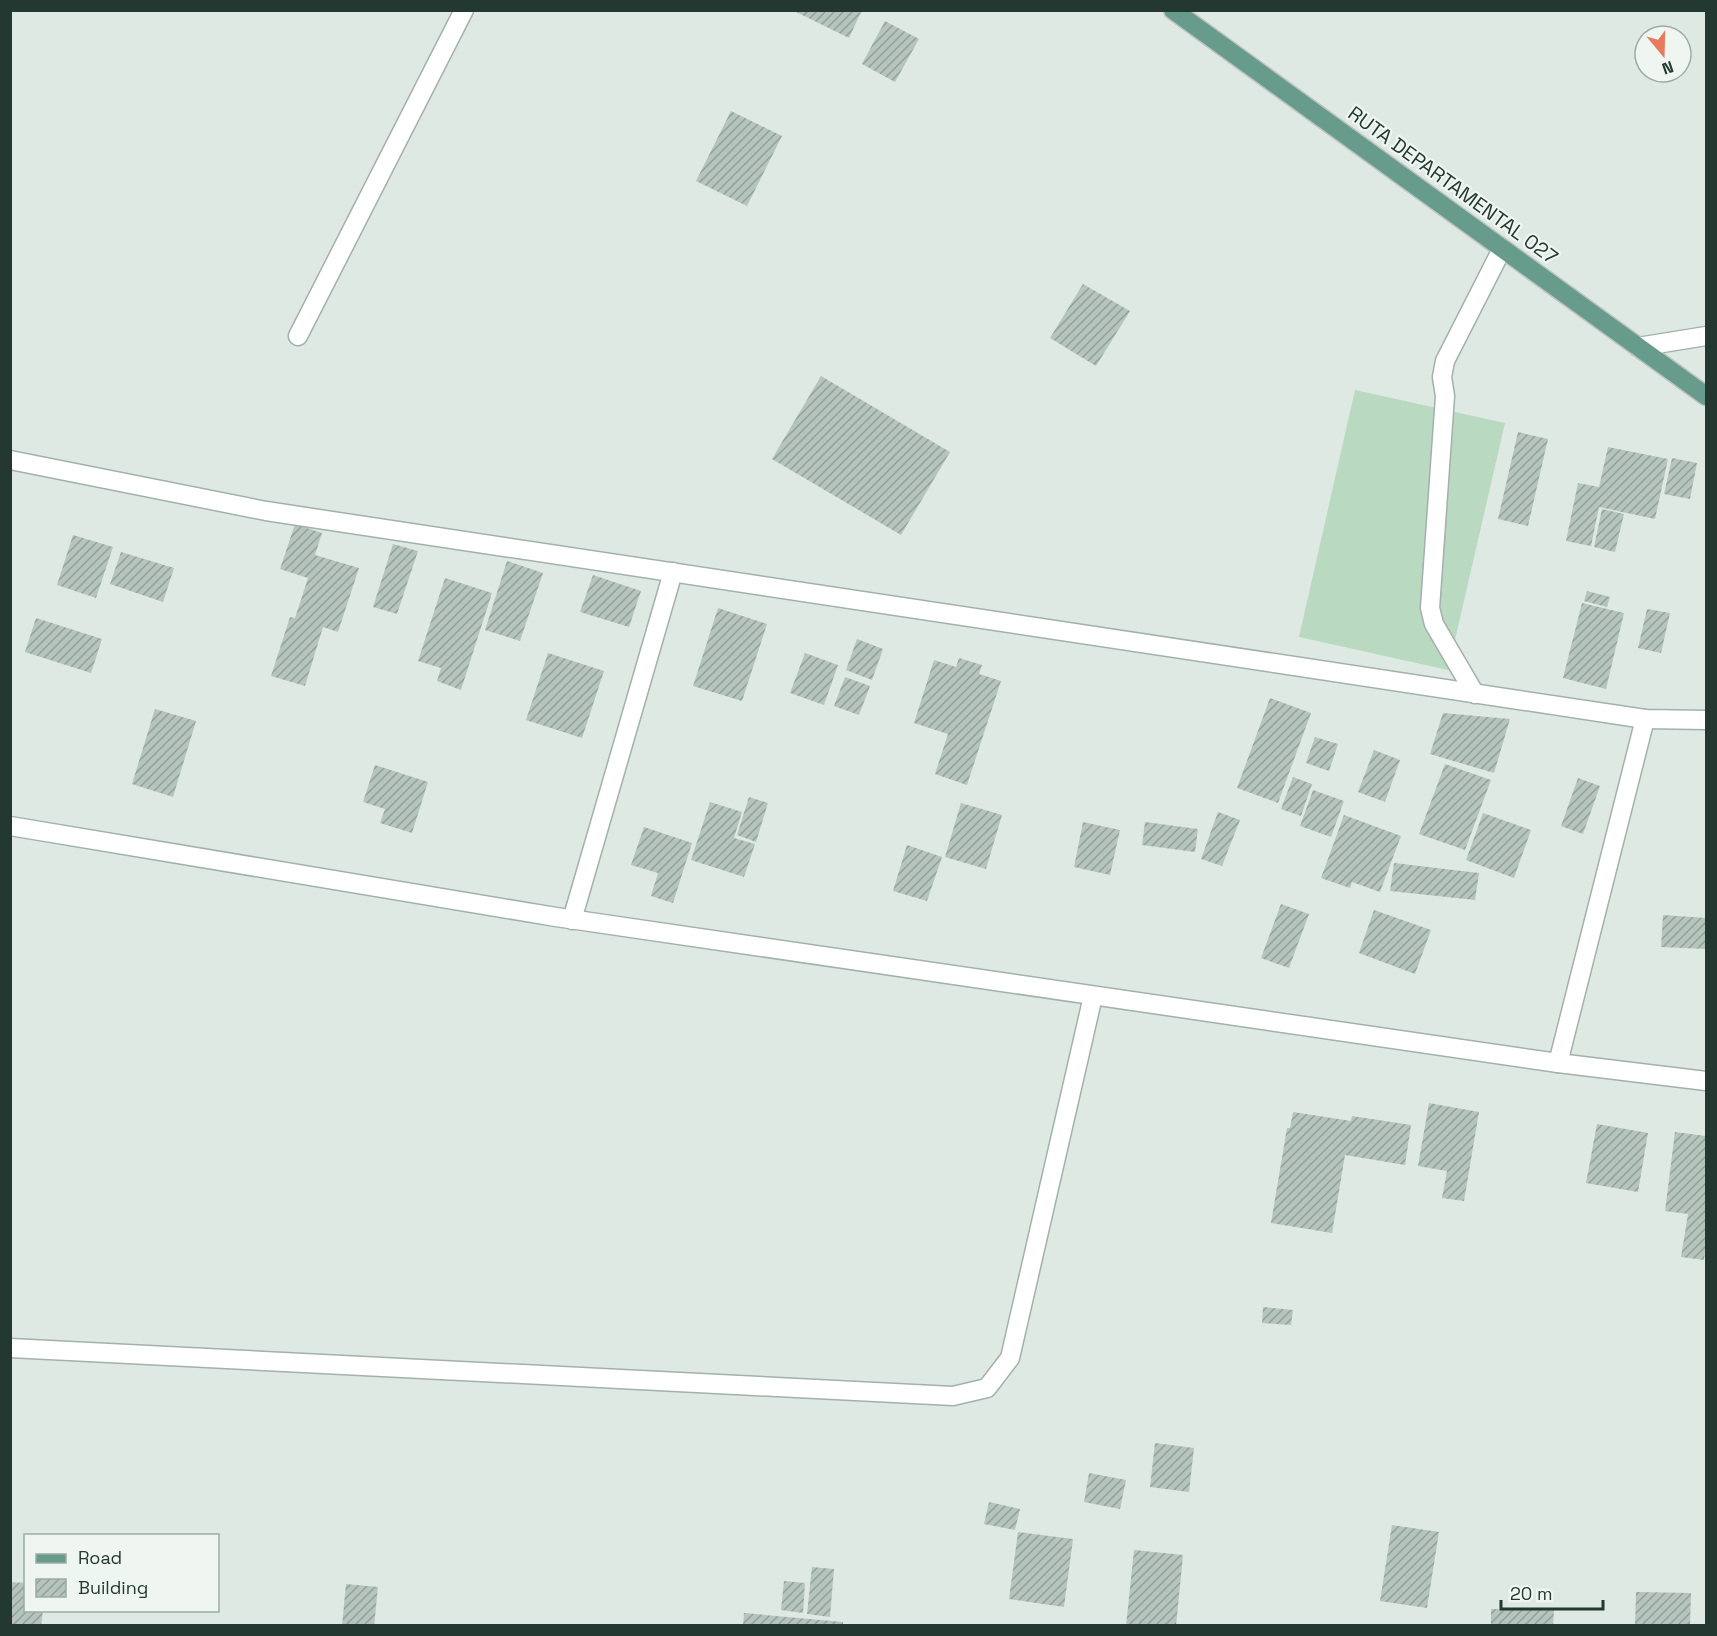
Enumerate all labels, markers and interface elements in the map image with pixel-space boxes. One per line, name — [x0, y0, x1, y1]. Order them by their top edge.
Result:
north arrow — [1633, 24, 1693, 84]
text: N — [1659, 56, 1676, 79]
street label: RUTA DEPARTAMENTAL 027 — [1343, 100, 1563, 270]
legend — [24, 1534, 219, 1612]
text: Road — [78, 1546, 122, 1569]
scale bar — [1501, 1573, 1603, 1611]
text: Building — [78, 1576, 148, 1599]
text: 20 m — [1510, 1582, 1553, 1605]

